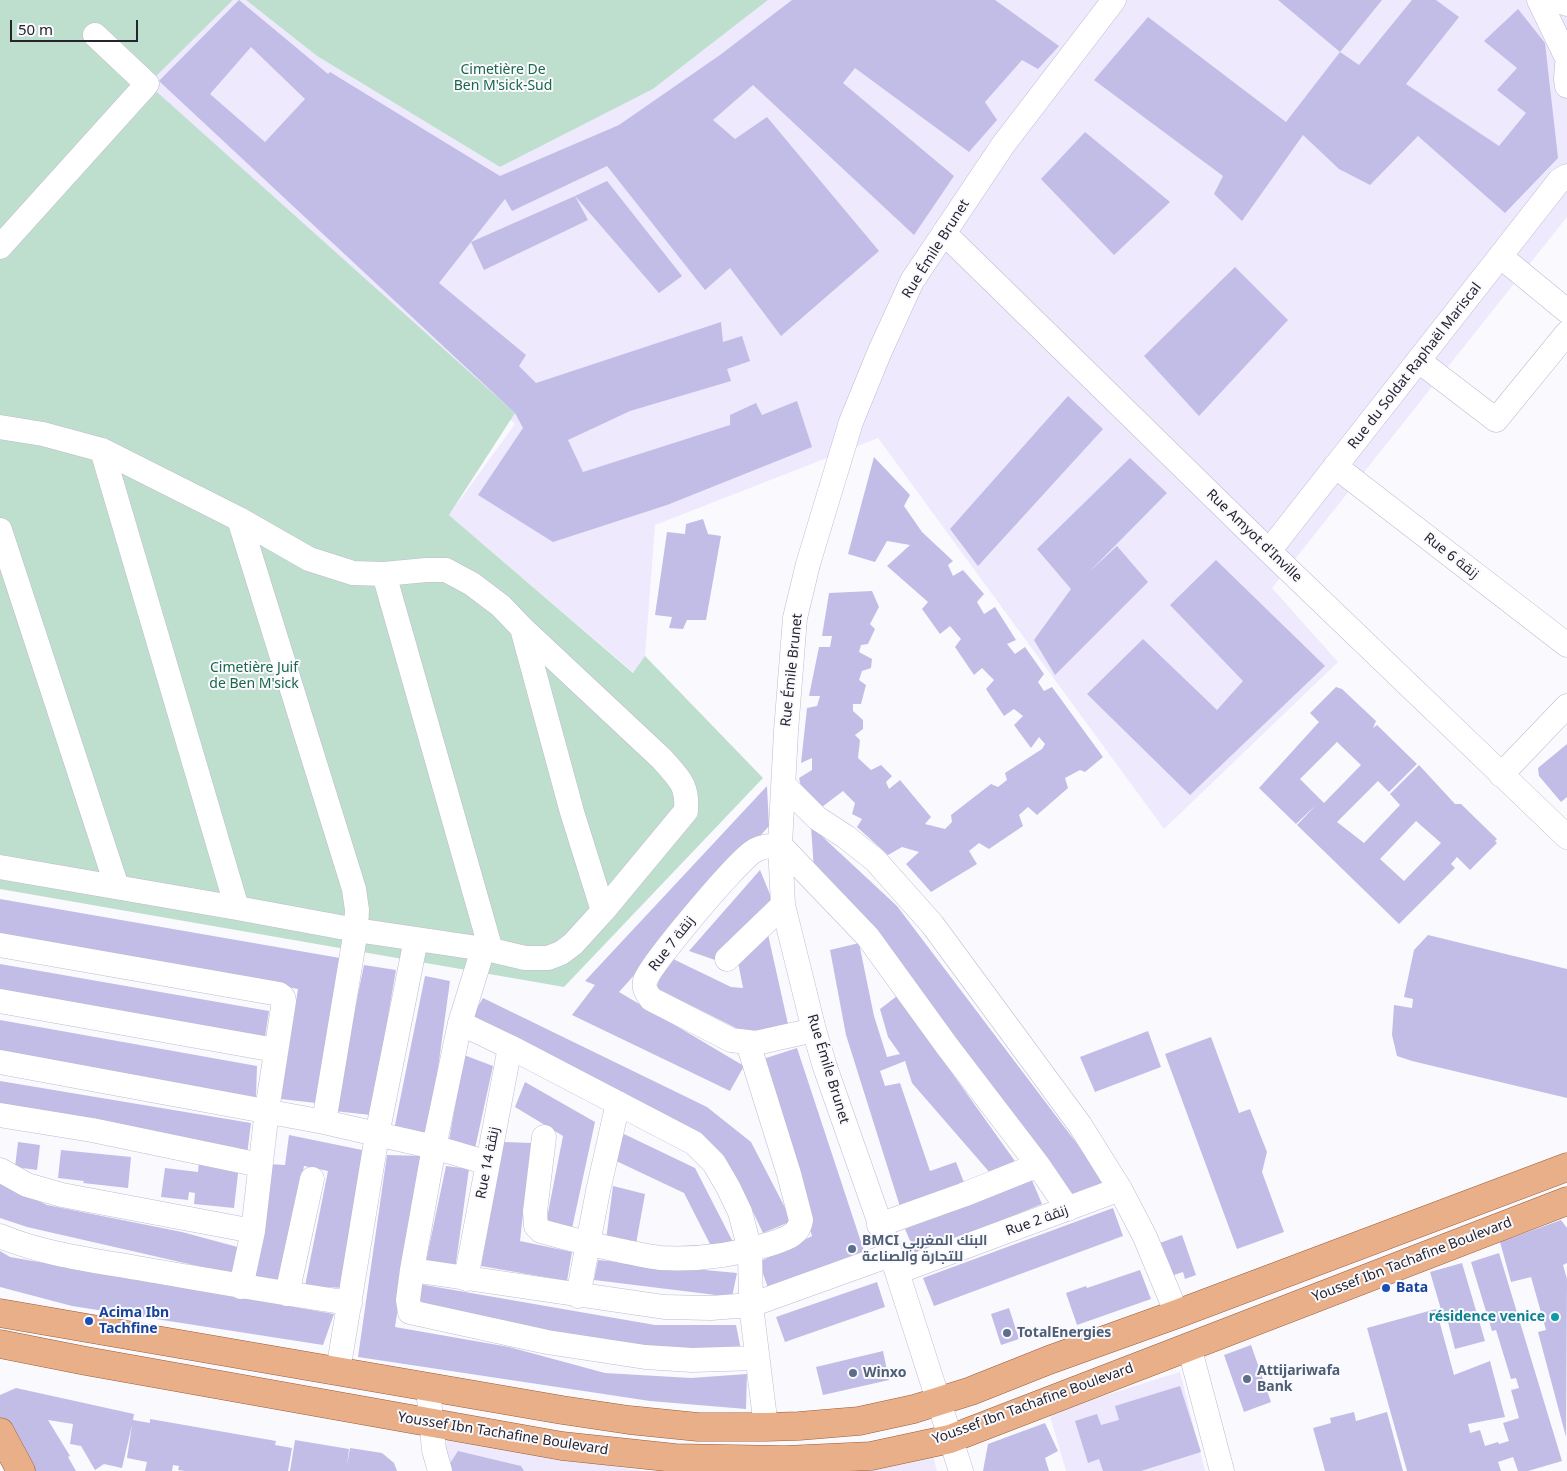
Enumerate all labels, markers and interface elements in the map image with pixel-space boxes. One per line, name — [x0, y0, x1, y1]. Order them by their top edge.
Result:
scale bar — [12, 10, 140, 42]
text: 50 m — [18, 19, 53, 39]
park label: Cimetière De Ben M'sick-Sud — [454, 62, 552, 94]
street label: Rue Émile Brunet — [899, 196, 973, 302]
street label: Rue du Soldat Raphaël Mariscal — [1345, 280, 1485, 452]
street label: Rue Amyot d'Inville — [1203, 486, 1305, 586]
street label: Rue 6 زنقة — [1420, 529, 1482, 583]
street label: Rue Émile Brunet — [778, 613, 806, 727]
park label: Cimetière Juif de Ben M'sick — [209, 660, 299, 692]
street label: Rue 7 زنقة — [645, 913, 699, 975]
street label: Rue Émile Brunet — [803, 1012, 853, 1126]
street label: Rue 14 زنقة — [473, 1126, 503, 1200]
street label: Rue 2 زنقة — [1004, 1202, 1070, 1240]
street label: Youssef Ibn Tachafine Boulevard — [1310, 1214, 1514, 1306]
place label: BMCI البنك المغربي للتجارة والصناعة — [862, 1233, 987, 1266]
marker: BMCI البنك المغربي للتجارة والصناعة — [846, 1243, 858, 1255]
place label: Bata — [1396, 1280, 1428, 1296]
marker: Bata — [1380, 1282, 1392, 1294]
place label: Acima Ibn Tachfine — [99, 1305, 169, 1338]
place label: résidence venice — [1429, 1309, 1545, 1325]
marker: résidence venice — [1549, 1311, 1561, 1323]
marker: Acima Ibn Tachfine — [83, 1315, 95, 1327]
place label: TotalEnergies — [1017, 1325, 1111, 1341]
marker: TotalEnergies — [1001, 1327, 1013, 1339]
street label: Youssef Ibn Tachafine Boulevard — [930, 1360, 1136, 1448]
place label: Attijariwafa Bank — [1257, 1363, 1340, 1395]
place label: Winxo — [863, 1365, 906, 1381]
marker: Winxo — [847, 1367, 859, 1379]
marker: Attijariwafa Bank — [1241, 1373, 1253, 1385]
street label: Youssef Ibn Tachafine Boulevard — [397, 1409, 609, 1459]

